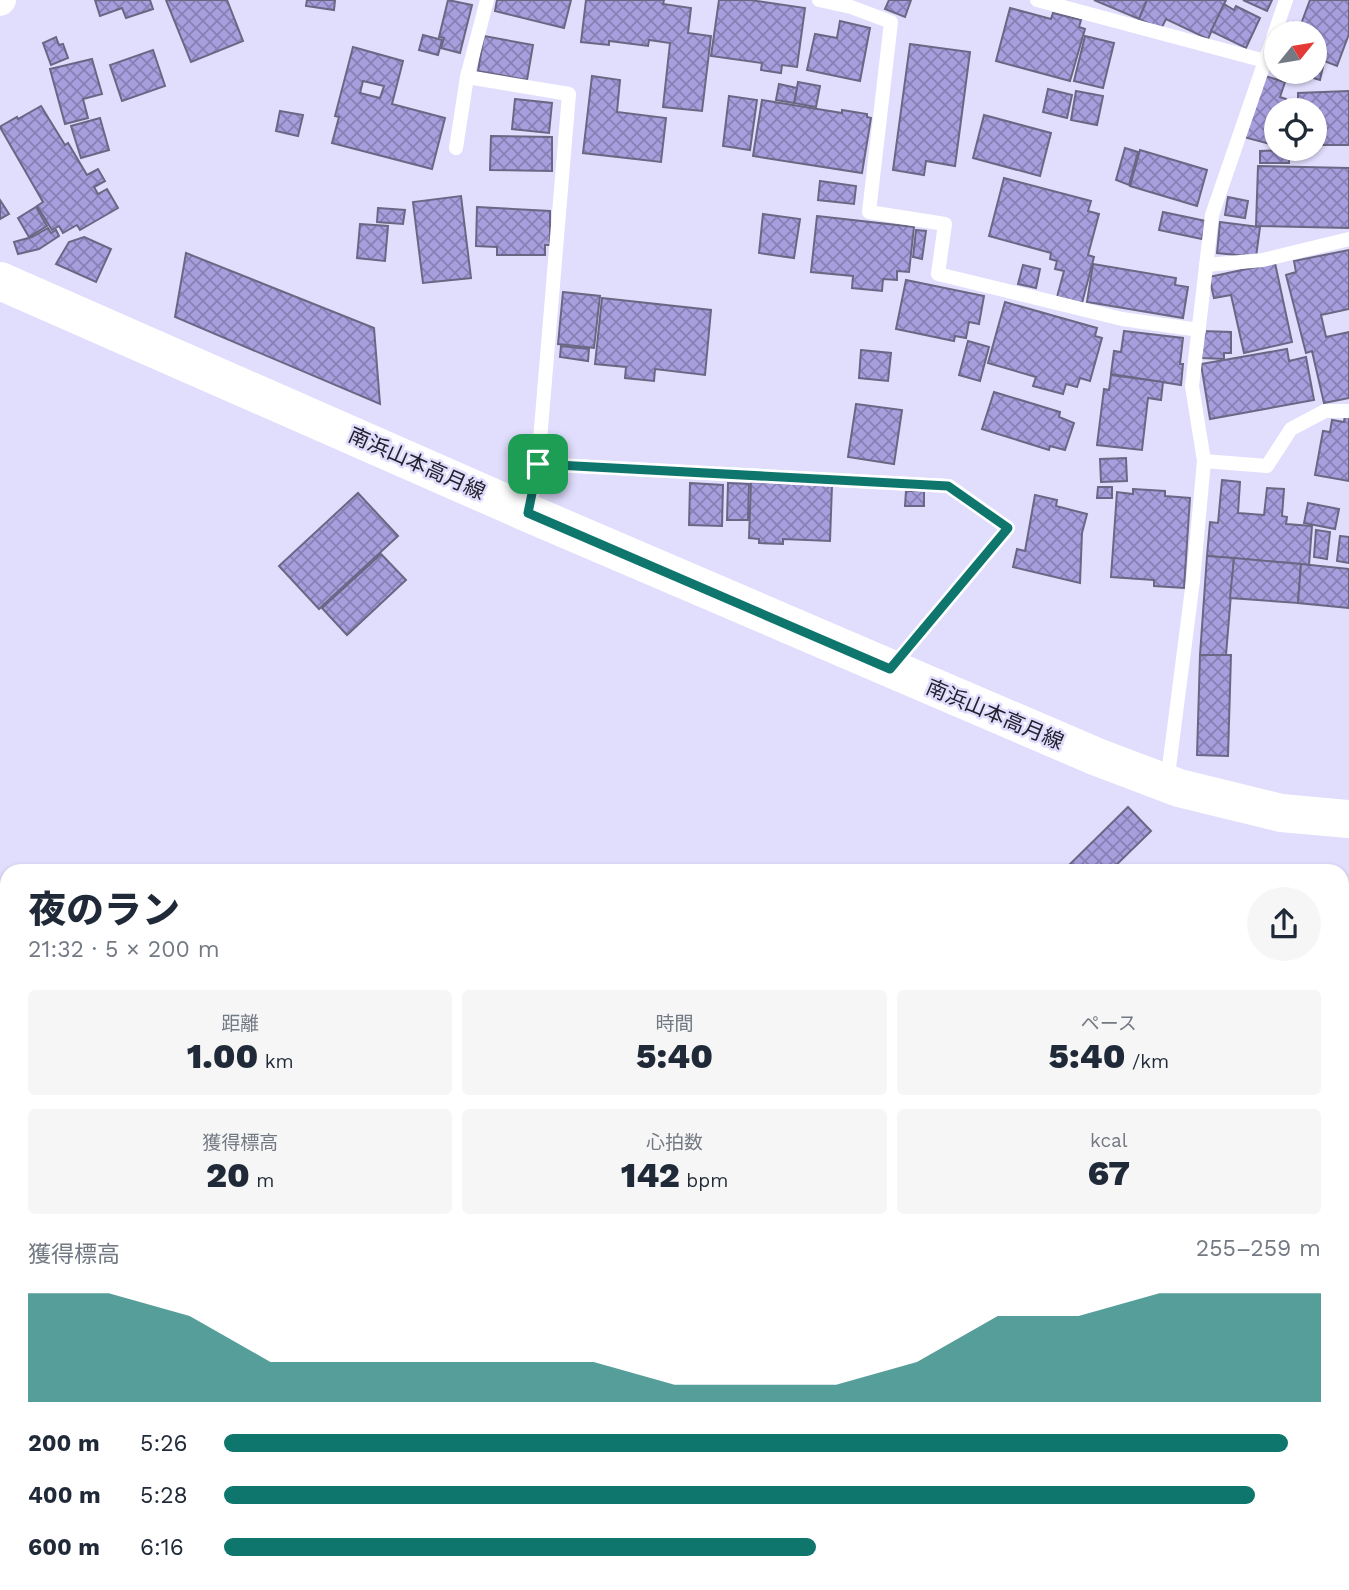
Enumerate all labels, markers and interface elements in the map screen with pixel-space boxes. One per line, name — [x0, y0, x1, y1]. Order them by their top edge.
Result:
north arrow — [1264, 21, 1326, 84]
map controls — [1264, 21, 1327, 161]
button: locate — [1264, 98, 1327, 161]
street label: 南浜山本高月線 — [345, 422, 489, 504]
pin — [508, 434, 568, 494]
icon: arrive — [519, 445, 557, 483]
street label: 南浜山本高月線 — [922, 674, 1068, 754]
button: share — [1247, 887, 1321, 961]
text: 夜のラン — [28, 888, 180, 932]
text: 21:32 · 5 × 200 m — [28, 936, 220, 963]
text: 距離 — [221, 1012, 259, 1035]
text: 時間 — [655, 1012, 694, 1035]
text: ペース — [1081, 1012, 1137, 1035]
text: 1.00 — [187, 1035, 258, 1077]
text: 5:40 — [636, 1035, 713, 1077]
text: 5:40 — [1049, 1035, 1125, 1077]
text: km — [258, 1050, 294, 1073]
text: /km — [1125, 1050, 1169, 1073]
text: kcal — [1090, 1129, 1128, 1152]
text: 獲得標高 — [202, 1131, 278, 1154]
text: 心拍数 — [646, 1131, 703, 1154]
text: 67 — [1088, 1152, 1130, 1194]
text: 20 — [206, 1154, 250, 1196]
text: 142 — [621, 1154, 680, 1196]
text: m — [250, 1169, 274, 1192]
text: bpm — [680, 1169, 728, 1192]
text: 255–259 m — [1196, 1235, 1321, 1262]
text: 獲得標高 — [28, 1241, 120, 1268]
text: 200 m — [28, 1430, 100, 1457]
text: 5:26 — [140, 1430, 188, 1457]
text: 400 m — [28, 1482, 101, 1509]
text: 5:28 — [140, 1482, 188, 1509]
text: 600 m — [28, 1534, 100, 1561]
text: 6:16 — [140, 1534, 184, 1561]

